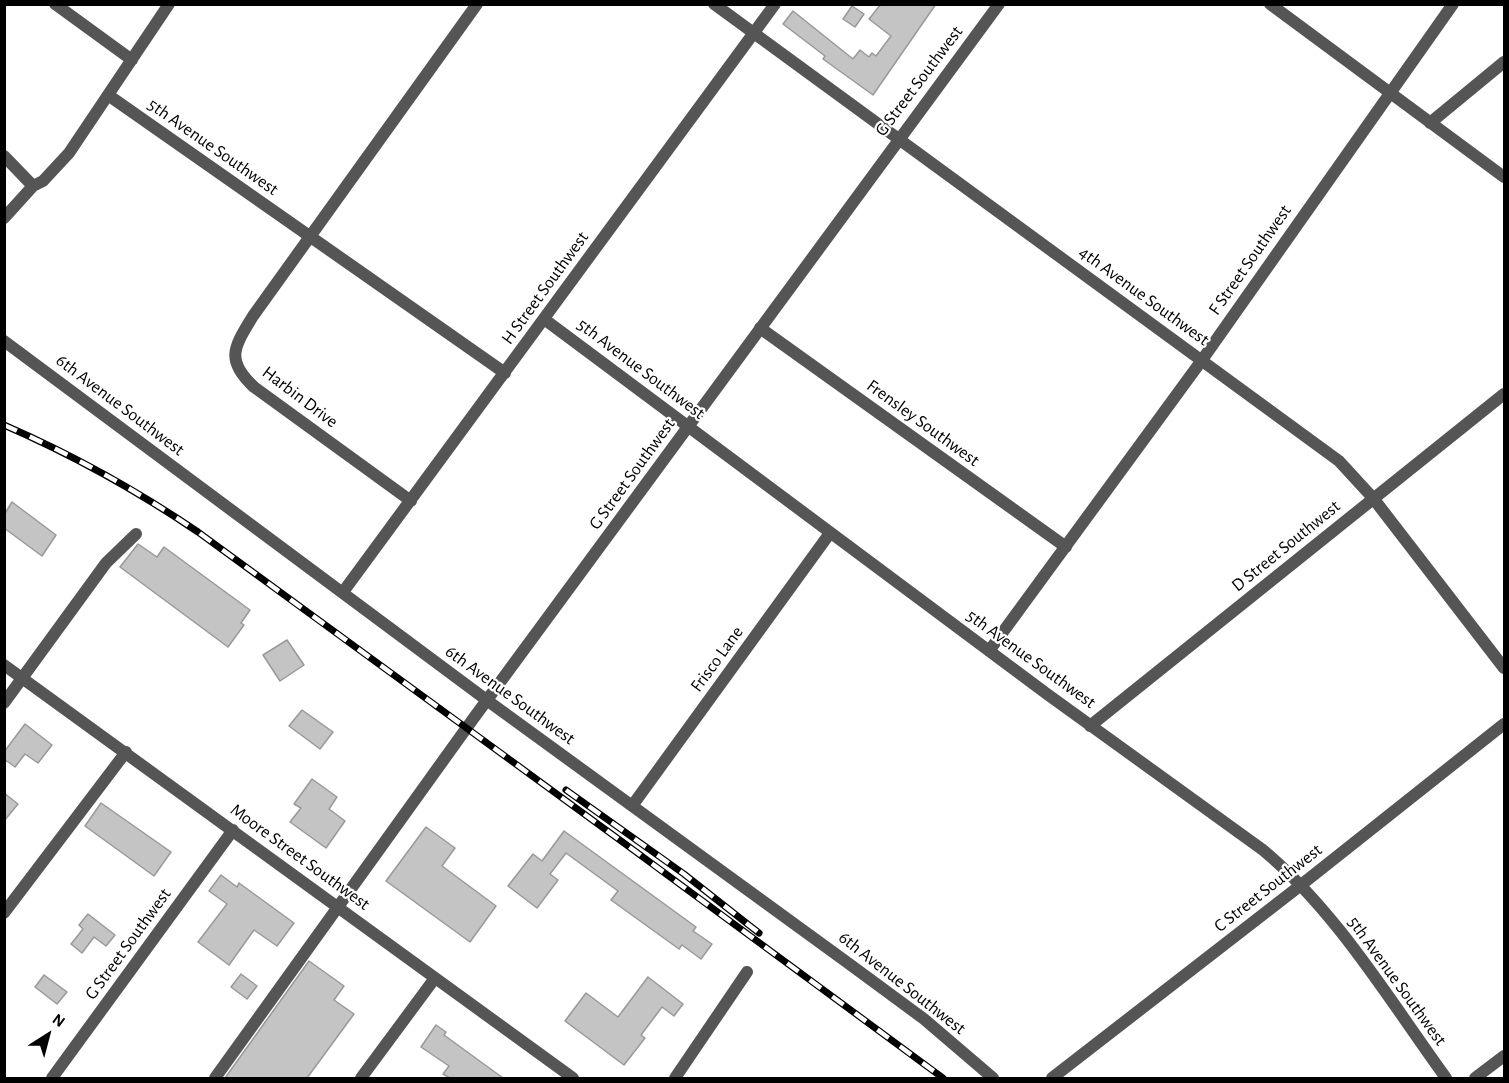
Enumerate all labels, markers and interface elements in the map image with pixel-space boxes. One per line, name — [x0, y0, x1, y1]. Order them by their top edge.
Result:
street label: G Street Southwest — [870, 22, 968, 140]
street label: 5th Avenue Southwest — [144, 94, 282, 200]
street label: F Street Southwest — [1204, 201, 1296, 319]
street label: H Street Southwest — [497, 227, 593, 349]
street label: 4th Avenue Southwest — [1075, 242, 1213, 350]
street label: 5th Avenue Southwest — [573, 314, 709, 424]
street label: 6th Avenue Southwest — [51, 350, 189, 460]
street label: Harbin Drive — [258, 362, 342, 432]
street label: Frensley Southwest — [862, 375, 984, 471]
street label: G Street Southwest — [584, 414, 680, 534]
street label: D Street Southwest — [1227, 496, 1345, 596]
street label: 5th Avenue Southwest — [962, 605, 1100, 713]
street label: Frisco Lane — [686, 622, 748, 696]
street label: 6th Avenue Southwest — [441, 641, 579, 749]
street label: Moore Street Southwest — [226, 799, 374, 915]
street label: C Street Southwest — [1210, 839, 1326, 937]
street label: G Street Southwest — [80, 884, 176, 1004]
street label: 5th Avenue Southwest — [1343, 912, 1451, 1050]
street label: 6th Avenue Southwest — [834, 927, 970, 1039]
north arrow — [18, 1005, 78, 1065]
text: N — [49, 1011, 68, 1030]

